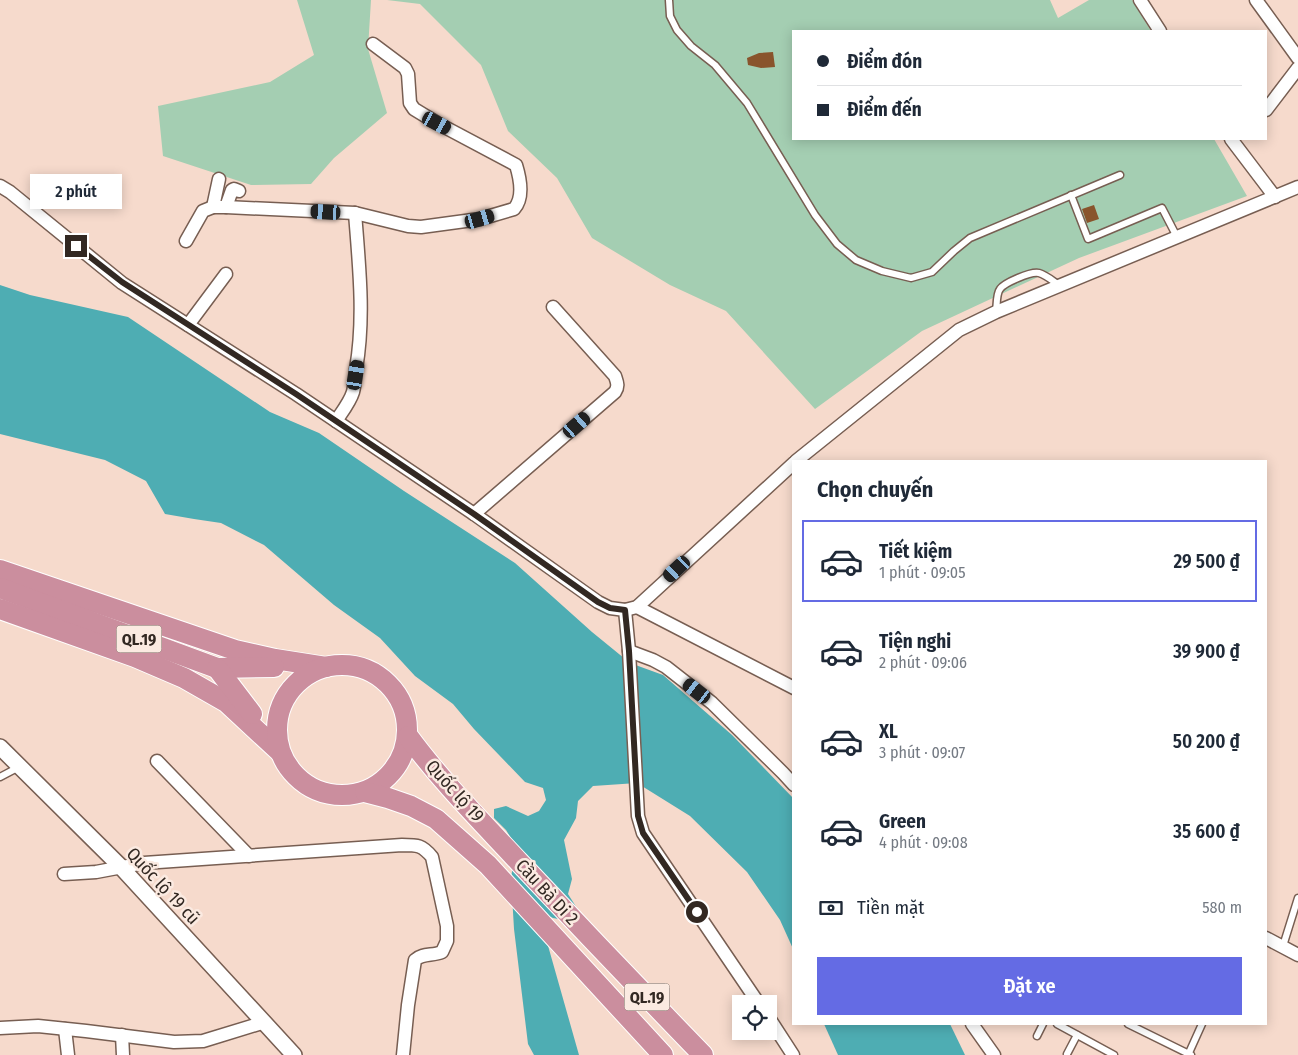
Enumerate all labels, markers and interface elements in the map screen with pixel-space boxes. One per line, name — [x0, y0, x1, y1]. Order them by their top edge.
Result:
text: Điểm đón — [847, 50, 922, 73]
text: Điểm đến — [847, 98, 922, 121]
car — [420, 109, 453, 137]
callout: 2 phút — [30, 174, 122, 208]
text: 2 phút — [55, 182, 97, 201]
car — [310, 204, 341, 220]
car — [463, 208, 496, 230]
route end — [65, 235, 87, 257]
car — [346, 359, 365, 391]
car — [560, 409, 593, 441]
text: Chọn chuyến — [817, 476, 933, 503]
icon: car — [819, 539, 864, 584]
text: Tiết kiệm — [879, 540, 952, 563]
text: 29 500 ₫ — [1173, 550, 1240, 573]
car — [660, 553, 693, 585]
text: 1 phút · 09:05 — [879, 563, 966, 582]
road number: QL.19 — [116, 626, 162, 652]
icon: car — [819, 629, 864, 674]
text: Tiện nghi — [879, 630, 951, 653]
text: 39 900 ₫ — [1173, 640, 1240, 663]
text: 2 phút · 09:06 — [879, 653, 967, 672]
car — [680, 676, 713, 706]
icon: car — [819, 719, 864, 764]
text: XL — [879, 720, 898, 743]
text: 50 200 ₫ — [1173, 730, 1240, 753]
text: 3 phút · 09:07 — [879, 743, 965, 762]
street label: Quốc lộ 19 — [421, 755, 489, 827]
icon: car — [819, 809, 864, 854]
text: Green — [879, 810, 926, 833]
text: 35 600 ₫ — [1173, 820, 1240, 843]
text: 4 phút · 09:08 — [879, 833, 968, 852]
street label: Quốc lộ 19 cũ — [122, 843, 204, 929]
street label: Cầu Bà Di 2 — [511, 855, 583, 929]
icon: cash — [817, 894, 845, 922]
text: Tiền mặt — [857, 896, 925, 919]
text: 580 m — [1202, 898, 1242, 917]
route start — [686, 901, 708, 923]
button: Đặt xe — [817, 957, 1242, 1015]
road number: QL.19 — [624, 984, 670, 1010]
map controls — [732, 995, 777, 1040]
button: locate — [732, 995, 777, 1040]

